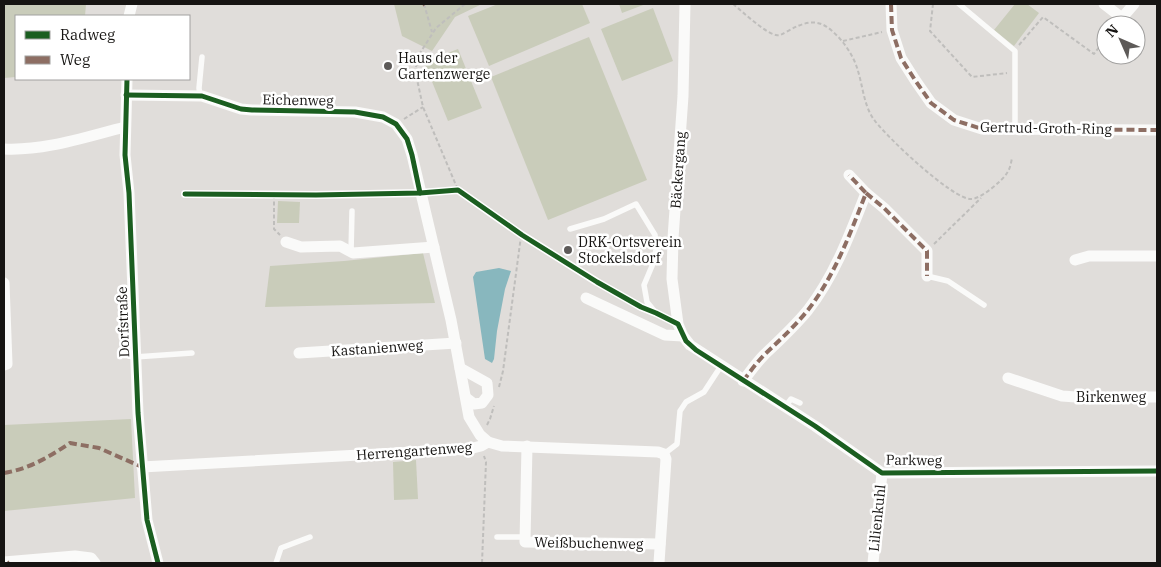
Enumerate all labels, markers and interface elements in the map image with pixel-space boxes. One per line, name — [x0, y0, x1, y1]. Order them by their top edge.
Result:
legend — [15, 15, 190, 80]
north arrow — [1096, 15, 1146, 65]
text: N — [1102, 21, 1122, 41]
text: Radweg — [60, 25, 115, 44]
place label: Haus der Gartenzwerge — [398, 49, 490, 83]
text: Weg — [60, 50, 90, 69]
marker: Haus der Gartenzwerge — [382, 60, 394, 72]
street label: Eichenweg — [262, 90, 334, 110]
street label: Gertrud-Groth-Ring — [980, 118, 1113, 138]
street label: Bäckergang — [666, 130, 690, 209]
place label: DRK-Ortsverein Stockelsdorf — [578, 233, 682, 267]
marker: DRK-Ortsverein Stockelsdorf — [562, 244, 574, 256]
street label: Dorfstraße — [113, 286, 133, 358]
street label: Kastanienweg — [330, 336, 424, 360]
street label: Birkenweg — [1076, 388, 1146, 406]
street label: Herrengartenweg — [355, 438, 473, 464]
street label: Parkweg — [886, 451, 943, 469]
street label: Lilienkuhl — [865, 484, 889, 552]
street label: Weißbuchenweg — [534, 533, 644, 553]

